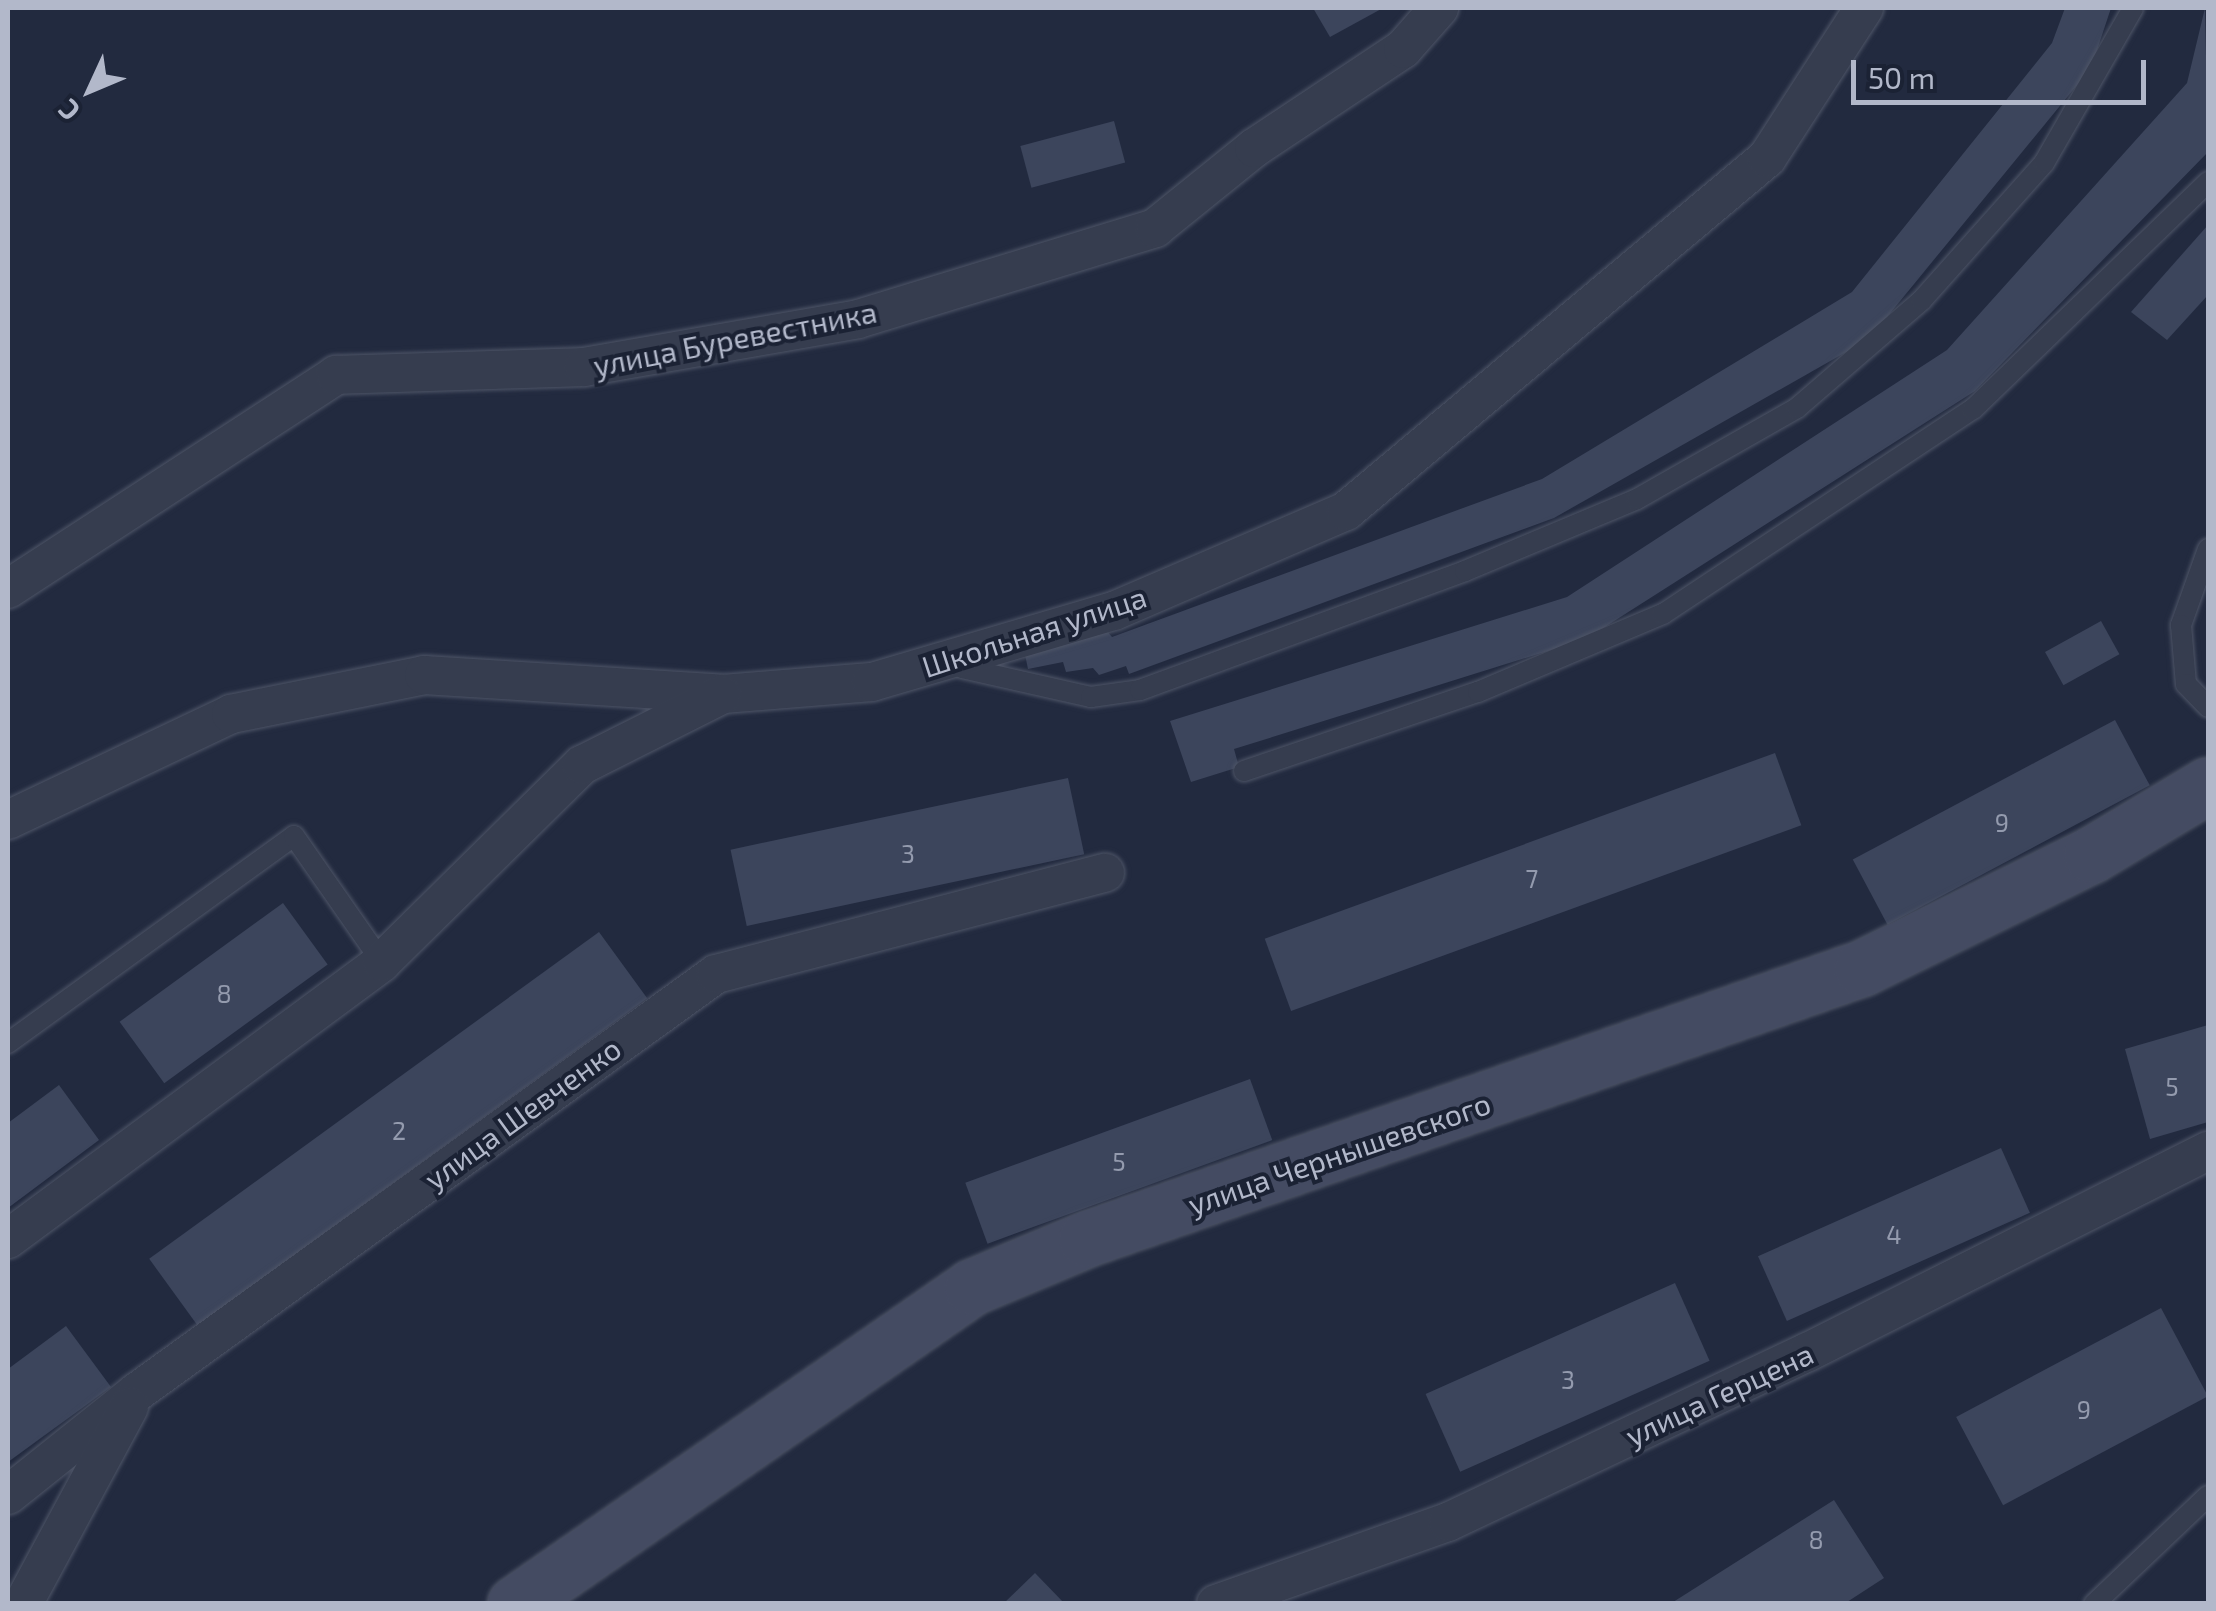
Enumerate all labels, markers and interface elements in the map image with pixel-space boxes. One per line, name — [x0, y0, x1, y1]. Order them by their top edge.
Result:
north arrow — [40, 40, 140, 140]
scale bar — [1856, 40, 2151, 102]
text: 50 m — [1868, 59, 1935, 95]
text: С — [50, 93, 86, 129]
street label: улица Буревестника — [590, 293, 880, 383]
street label: Школьная улица — [917, 578, 1151, 684]
house number: 9 — [1995, 807, 2009, 837]
house number: 3 — [901, 838, 915, 868]
house number: 7 — [1526, 863, 1538, 893]
house number: 8 — [216, 978, 232, 1008]
street label: улица Шевченко — [417, 1030, 627, 1196]
house number: 5 — [2165, 1071, 2179, 1101]
street label: улица Чернышевского — [1183, 1084, 1495, 1222]
house number: 2 — [392, 1115, 406, 1145]
house number: 5 — [1112, 1146, 1126, 1176]
house number: 4 — [1886, 1219, 1902, 1249]
street label: улица Герцена — [1619, 1335, 1819, 1453]
house number: 3 — [1561, 1364, 1575, 1394]
house number: 9 — [2077, 1394, 2091, 1424]
house number: 8 — [1808, 1524, 1824, 1554]

